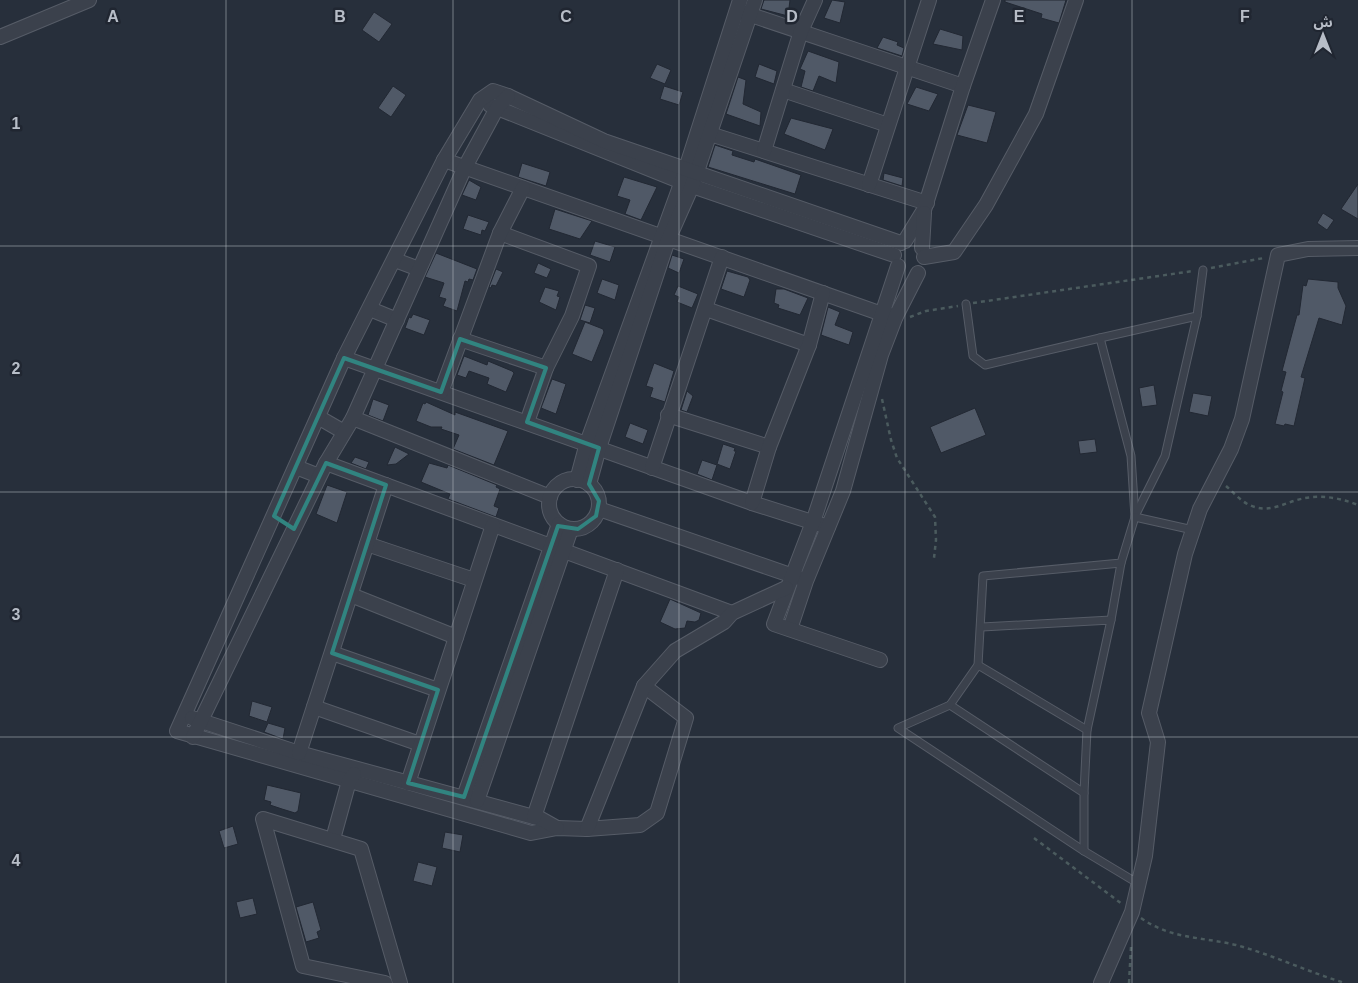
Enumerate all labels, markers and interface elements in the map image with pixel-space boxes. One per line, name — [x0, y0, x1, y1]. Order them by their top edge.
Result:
text: A — [107, 8, 119, 25]
text: B — [334, 8, 346, 25]
text: C — [560, 8, 572, 25]
text: D — [786, 8, 798, 25]
text: E — [1014, 8, 1025, 25]
text: F — [1240, 8, 1250, 25]
north arrow — [1298, 10, 1348, 60]
text: ش — [1313, 14, 1333, 30]
text: 1 — [12, 115, 21, 132]
text: 2 — [12, 360, 21, 377]
text: 3 — [12, 606, 21, 623]
text: 4 — [12, 852, 21, 869]

